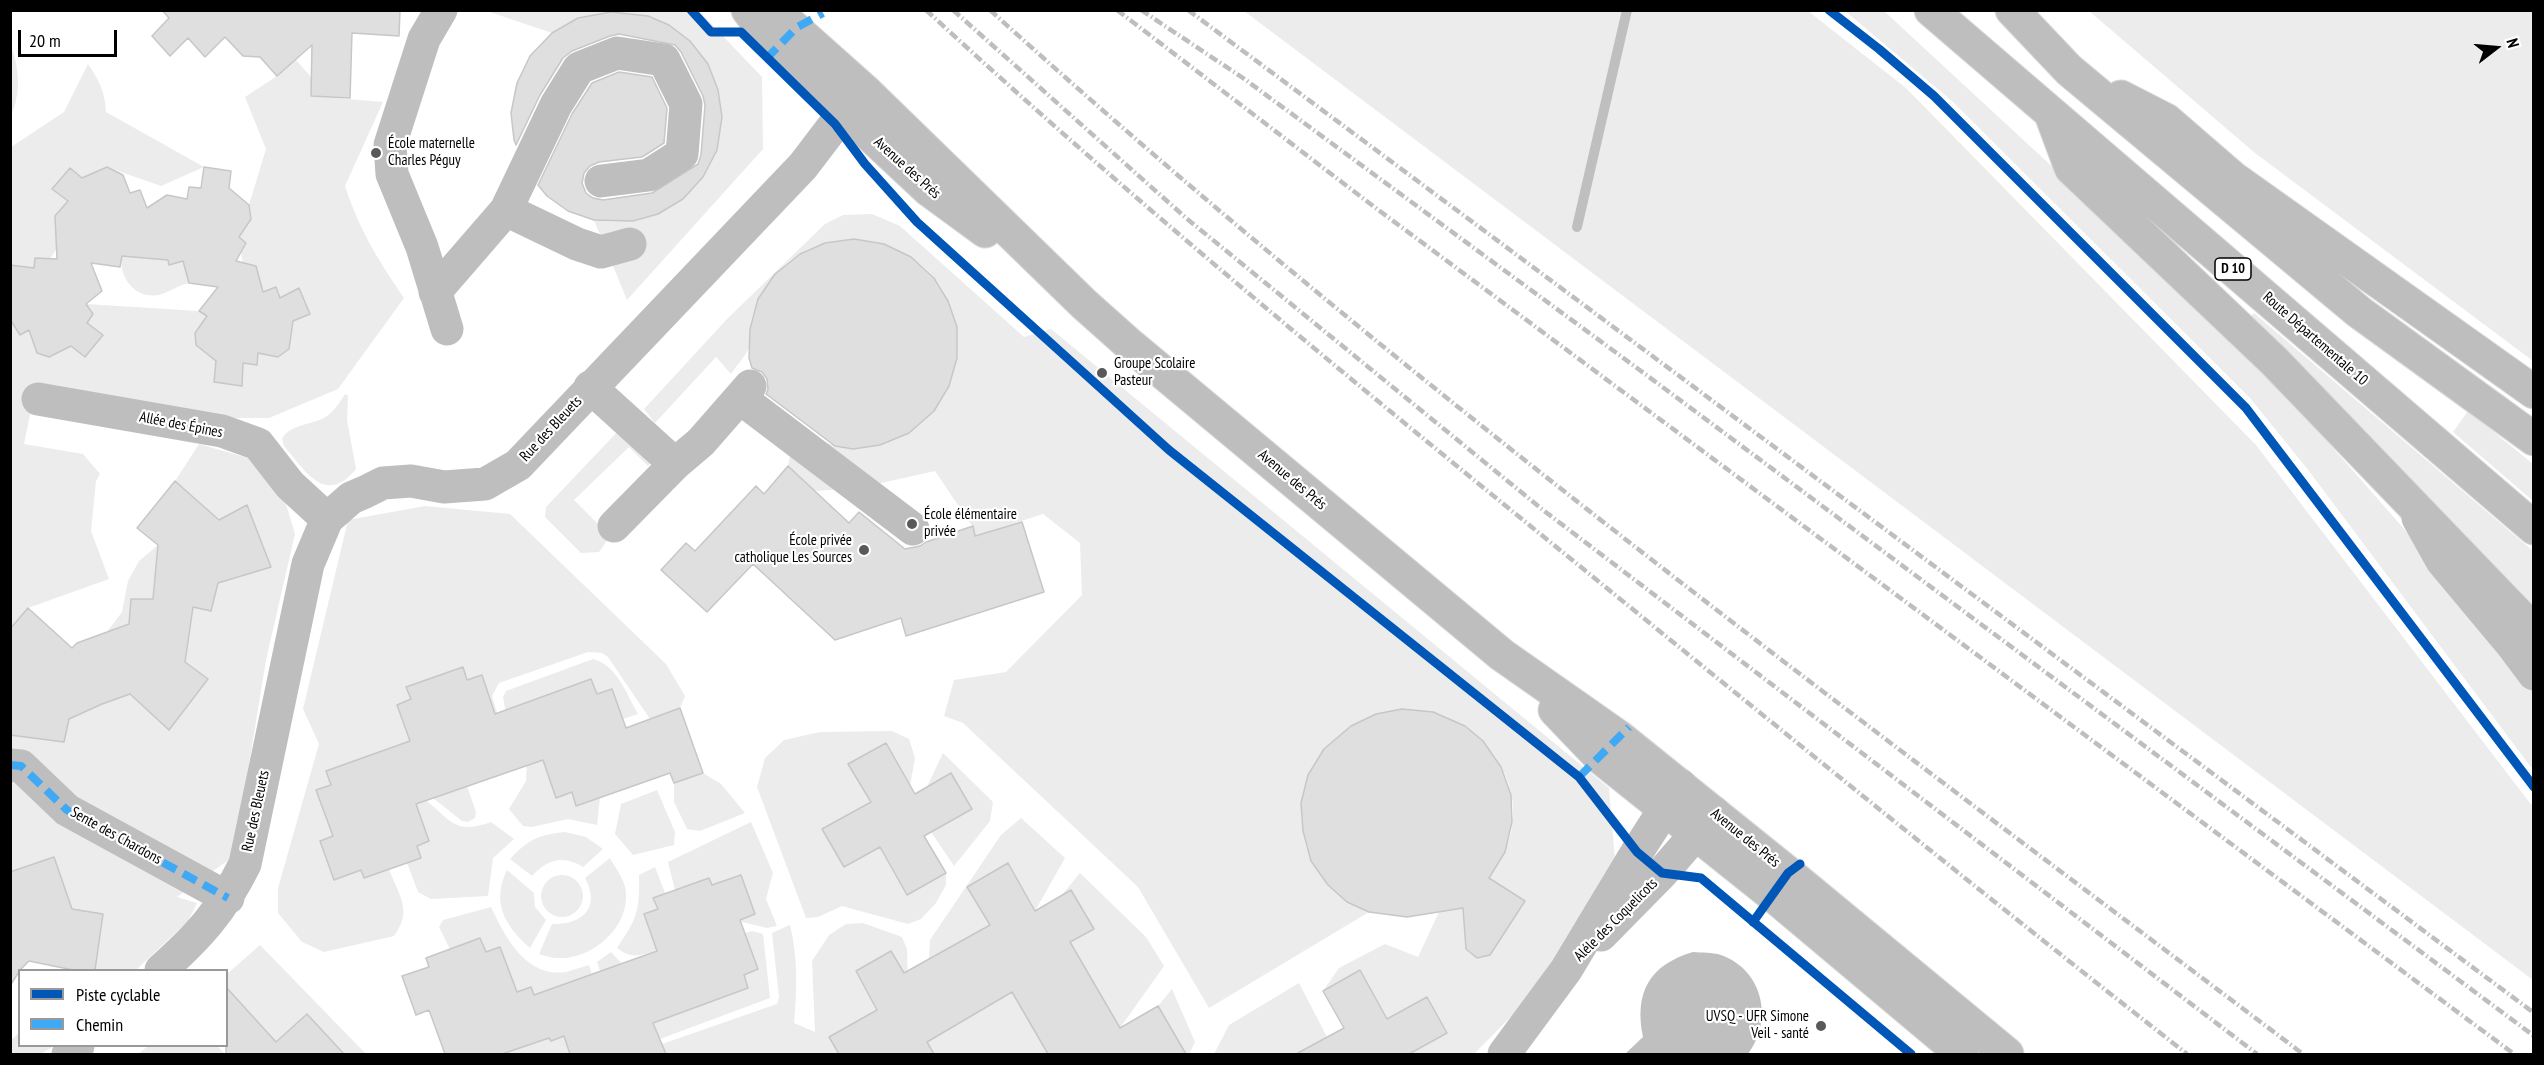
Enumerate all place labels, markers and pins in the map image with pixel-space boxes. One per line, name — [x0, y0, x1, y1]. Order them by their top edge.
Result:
place label: École maternelle Charles Péguy — [388, 135, 475, 170]
marker: École maternelle Charles Péguy — [369, 146, 383, 160]
place label: Groupe Scolaire Pasteur — [1114, 355, 1195, 390]
marker: Groupe Scolaire Pasteur — [1095, 366, 1109, 380]
place label: École élémentaire privée — [924, 506, 1017, 541]
marker: École élémentaire privée — [905, 517, 919, 531]
place label: École privée catholique Les Sources — [734, 532, 852, 567]
marker: École privée catholique Les Sources — [857, 543, 871, 557]
place label: UVSQ - UFR Simone Veil - santé — [1706, 1008, 1809, 1043]
marker: UVSQ - UFR Simone Veil - santé — [1814, 1019, 1828, 1033]

